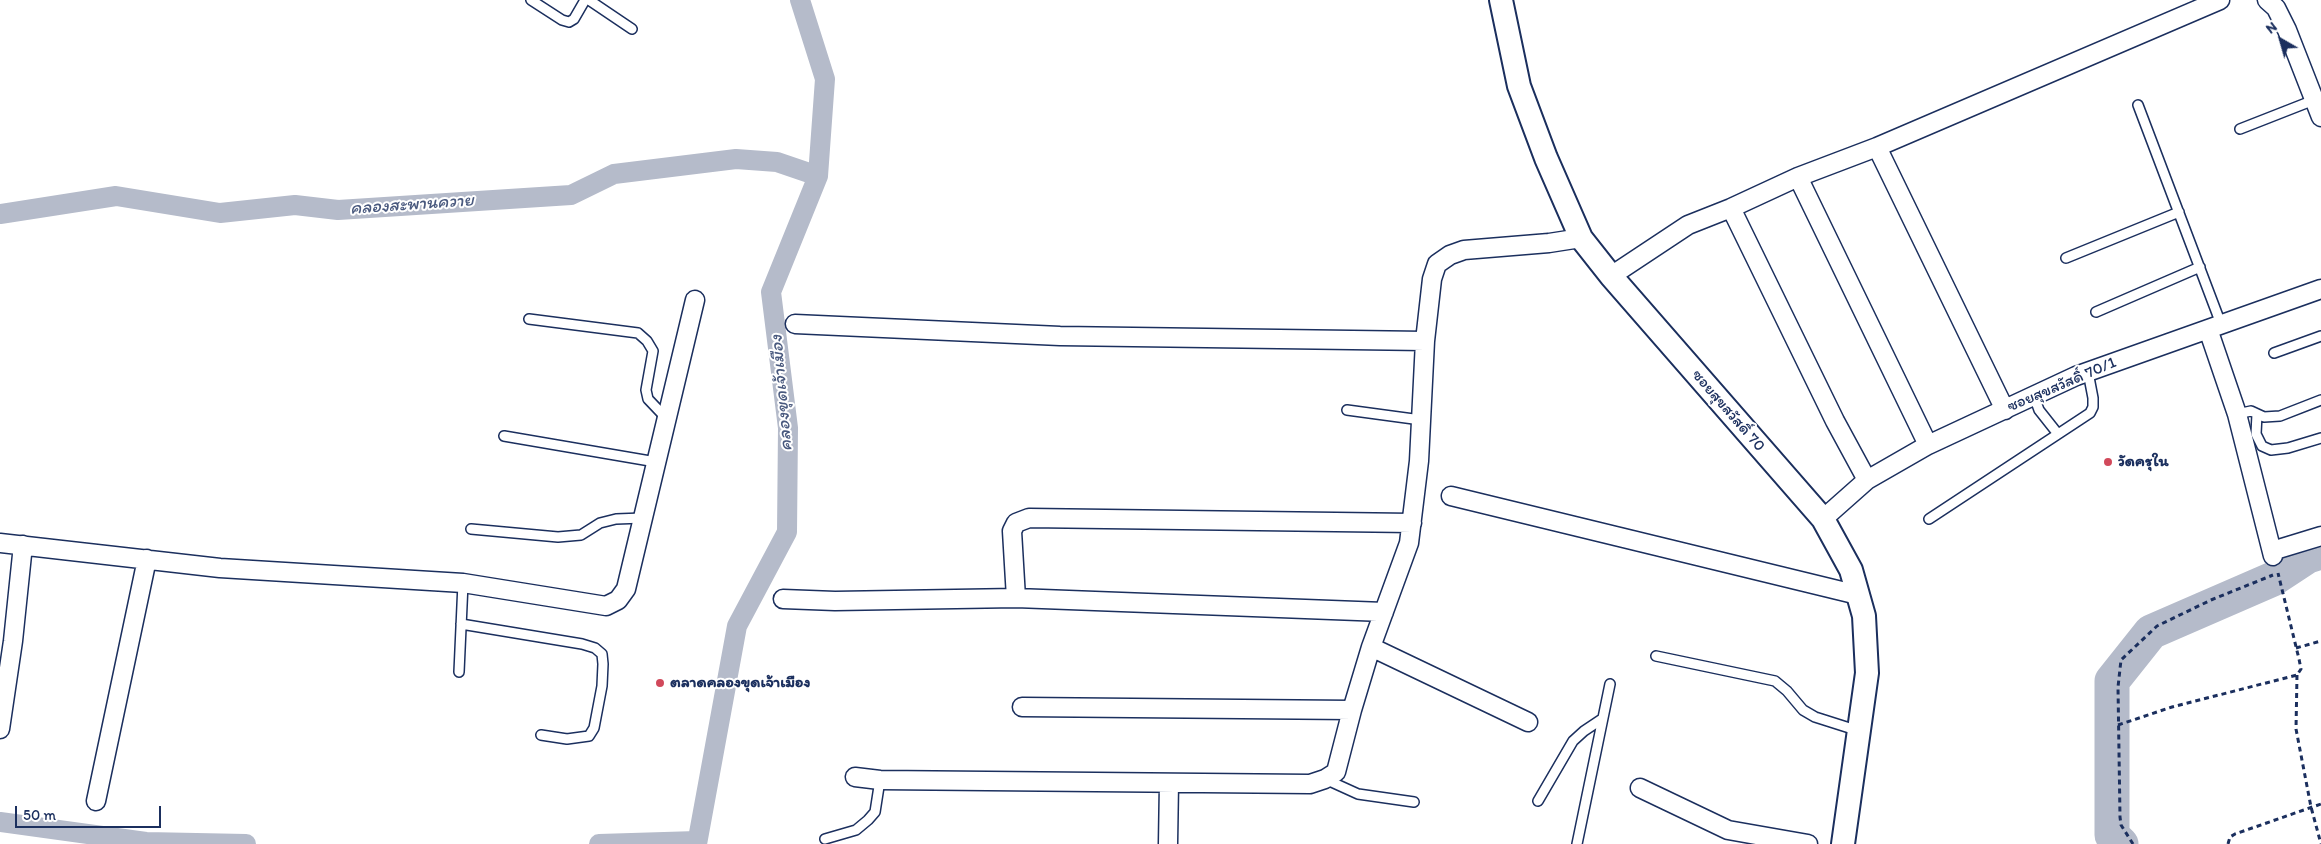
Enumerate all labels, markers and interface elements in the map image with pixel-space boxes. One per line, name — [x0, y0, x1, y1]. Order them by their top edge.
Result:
north arrow — [2256, 15, 2306, 65]
text: N — [2262, 18, 2280, 37]
water label: คลองสะพานควาย — [350, 190, 474, 220]
water label: คลองขุดเจ้าเมือง — [766, 334, 798, 452]
street label: ซอยสุขสวัสดิ์ 70/1 — [2005, 353, 2119, 417]
street label: ซอยสุขสวัสดิ์ 70 — [1687, 366, 1769, 456]
place label: วัดครุใน — [2118, 452, 2169, 472]
marker: วัดครุใน — [2102, 456, 2114, 468]
place label: ตลาดคลองขุดเจ้าเมือง — [670, 673, 811, 693]
marker: ตลาดคลองขุดเจ้าเมือง — [654, 677, 666, 689]
scale bar — [18, 796, 164, 828]
text: 50 m — [23, 806, 56, 824]

